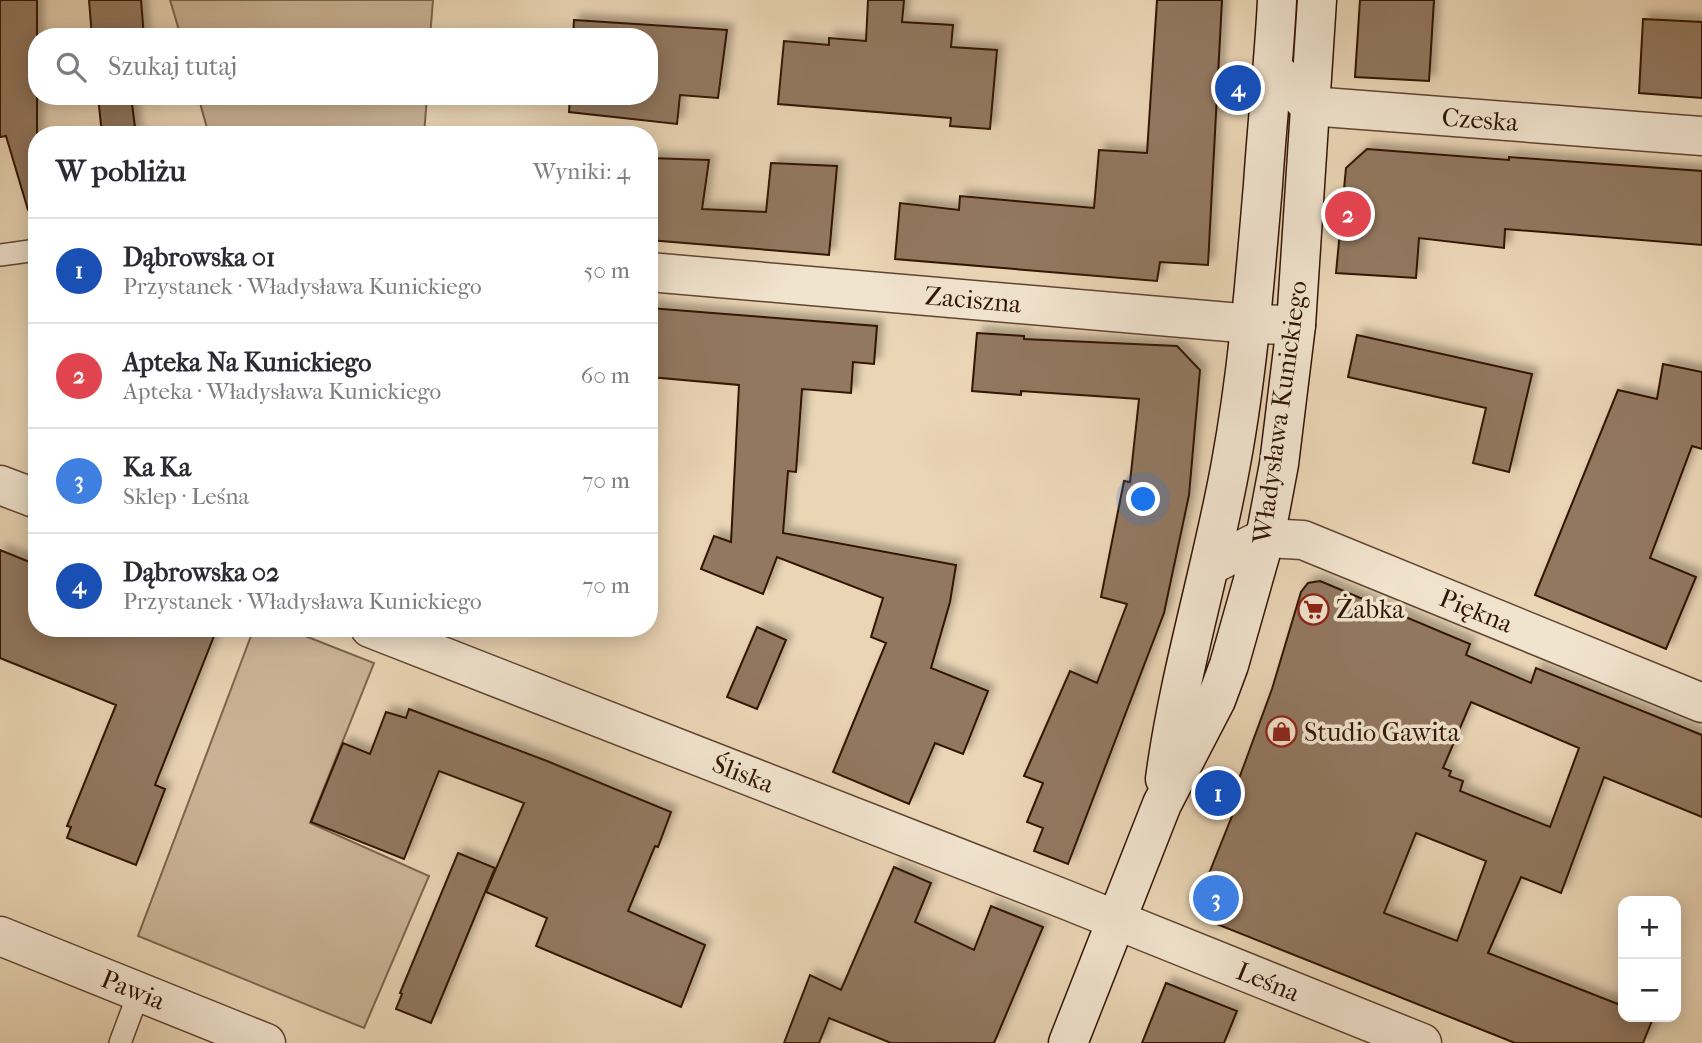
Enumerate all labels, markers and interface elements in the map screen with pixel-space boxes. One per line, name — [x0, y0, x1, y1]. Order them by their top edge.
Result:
search box — [28, 28, 658, 105]
icon: search — [52, 48, 90, 86]
text: Szukaj tutaj — [108, 51, 237, 82]
pin: 4 — [1215, 62, 1261, 114]
street label: Czeska — [1441, 102, 1520, 138]
text: W pobliżu — [56, 154, 186, 189]
text: Wyniki: 4 — [533, 158, 630, 185]
pin: 2 — [1325, 188, 1371, 240]
text: Dąbrowska 01 — [123, 242, 275, 273]
text: 1 — [75, 257, 83, 284]
text: 50 m — [583, 257, 630, 284]
text: Przystanek · Władysława Kunickiego — [123, 273, 482, 300]
street label: Władysława Kunickiego — [1246, 279, 1314, 546]
street label: Zaciszna — [923, 280, 1024, 320]
text: Apteka Na Kunickiego — [123, 347, 372, 378]
text: 2 — [73, 362, 85, 389]
text: 60 m — [581, 362, 630, 389]
text: Apteka · Władysława Kunickiego — [123, 378, 441, 405]
text: Ka Ka — [123, 452, 191, 483]
text: 3 — [74, 467, 84, 494]
text: 70 m — [582, 467, 630, 494]
your location — [1126, 482, 1160, 516]
text: Sklep · Leśna — [123, 483, 249, 510]
text: Dąbrowska 02 — [123, 557, 279, 588]
text: 4 — [72, 572, 86, 599]
text: 70 m — [582, 572, 630, 599]
street label: Piękna — [1434, 582, 1518, 641]
text: Przystanek · Władysława Kunickiego — [123, 588, 482, 615]
supermarket icon: Żabka — [1296, 592, 1330, 626]
place label: Żabka — [1336, 593, 1405, 625]
shop icon: Studio Gawita — [1264, 715, 1298, 749]
place label: Studio Gawita — [1304, 717, 1461, 748]
street label: Śliska — [708, 747, 779, 800]
pin: 1 — [1195, 767, 1241, 819]
pin: 3 — [1193, 872, 1239, 924]
map controls — [1618, 896, 1681, 1022]
button: + — [1618, 896, 1681, 959]
street label: Leśna — [1232, 955, 1305, 1009]
button: − — [1618, 959, 1681, 1022]
street label: Pawia — [97, 963, 170, 1017]

